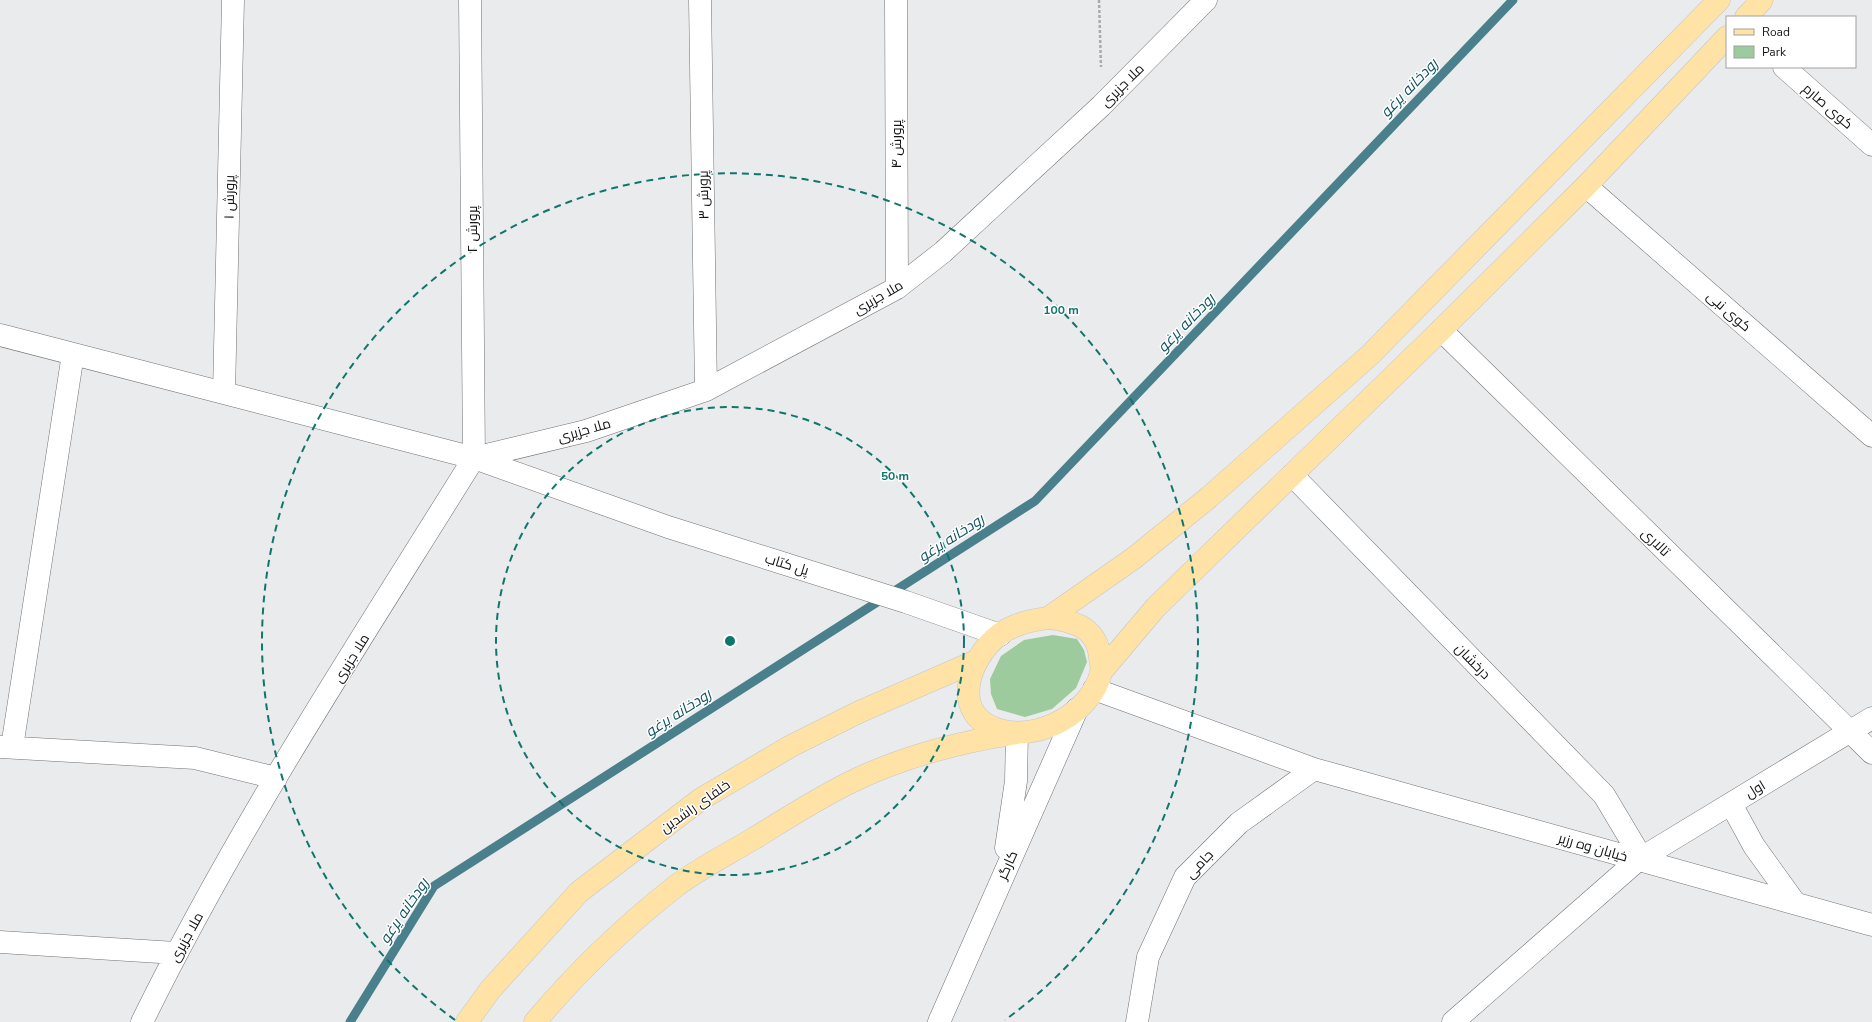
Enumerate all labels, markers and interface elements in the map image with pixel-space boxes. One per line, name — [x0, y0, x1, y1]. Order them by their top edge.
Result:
legend — [1726, 16, 1856, 68]
text: Road — [1762, 24, 1790, 40]
text: Park — [1762, 44, 1787, 60]
water label: رودخانه یرغو — [1376, 53, 1443, 122]
street label: ملا جزیری — [1096, 59, 1148, 111]
street label: کوی صارم — [1798, 79, 1857, 134]
street label: پرورش ۴ — [887, 119, 906, 169]
street label: پرورش ۳ — [694, 170, 713, 220]
street label: پرورش ۱ — [220, 175, 239, 219]
street label: پرورش ۲ — [463, 205, 482, 253]
street label: ملا جزیری — [850, 276, 907, 319]
street label: کوی نبی — [1702, 287, 1755, 336]
water label: رودخانه یرغو — [1153, 288, 1220, 357]
text: 100 m — [1043, 302, 1079, 318]
street label: ملا جزیری — [555, 414, 613, 447]
text: 50 m — [881, 468, 909, 484]
water label: رودخانه یرغو — [914, 509, 989, 567]
street label: تالاری — [1637, 524, 1674, 561]
street label: پل کتاب — [762, 549, 811, 580]
street label: ملا جزیری — [329, 630, 374, 686]
centre of rings — [723, 634, 737, 648]
street label: درخشان — [1451, 639, 1495, 684]
water label: رودخانه یرغو — [641, 684, 716, 742]
street label: خلفای راشدین — [657, 775, 734, 838]
street label: اول — [1741, 776, 1769, 803]
street label: خیابان وه رزیر — [1555, 828, 1630, 866]
street label: جامی — [1181, 846, 1218, 883]
street label: کارگر — [992, 848, 1022, 884]
water label: رودخانه یرغو — [375, 874, 434, 948]
street label: ملا جزیری — [165, 909, 208, 966]

